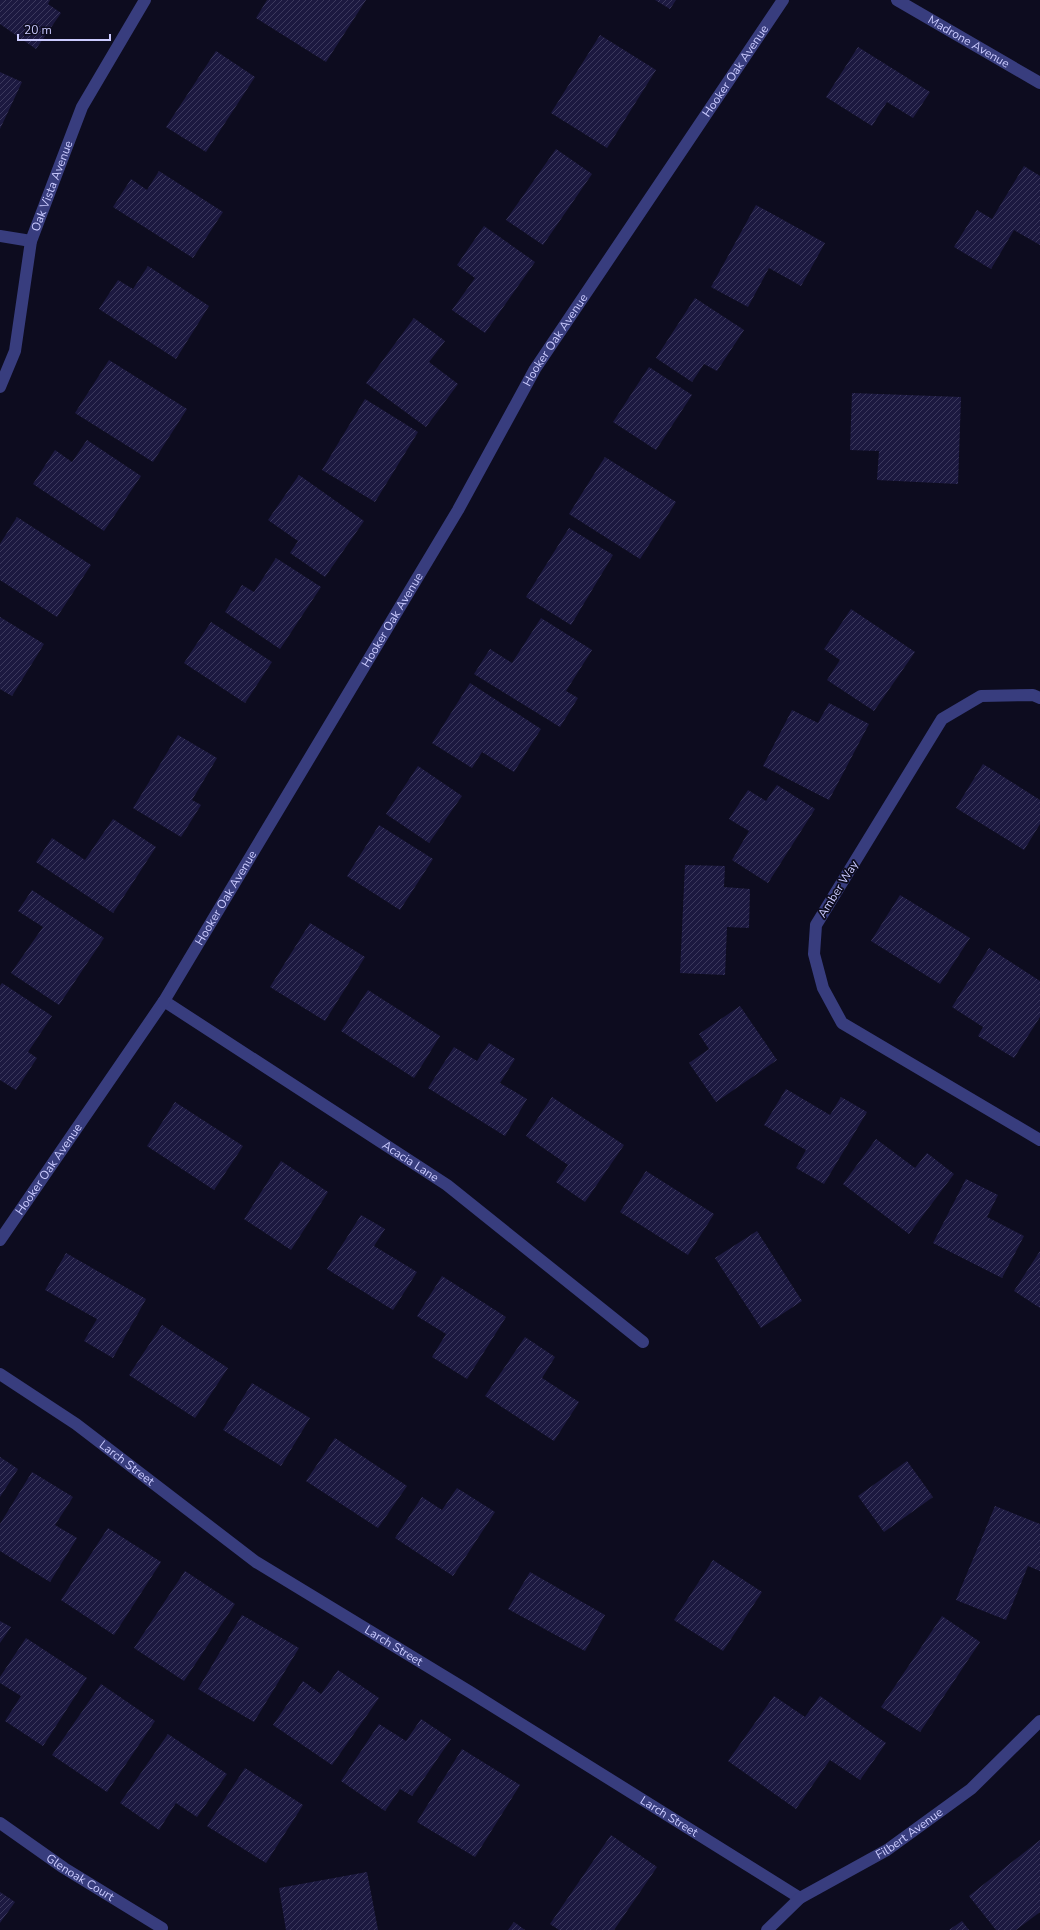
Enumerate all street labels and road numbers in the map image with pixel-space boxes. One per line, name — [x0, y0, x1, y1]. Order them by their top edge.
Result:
street label: Madrone Avenue — [925, 12, 1012, 72]
street label: Hooker Oak Avenue — [699, 22, 772, 120]
street label: Oak Vista Avenue — [27, 138, 76, 234]
street label: Hooker Oak Avenue — [519, 291, 591, 389]
street label: Hooker Oak Avenue — [358, 570, 427, 670]
street label: Hooker Oak Avenue — [191, 848, 260, 948]
street label: Amber Way — [814, 857, 862, 921]
street label: Hooker Oak Avenue — [12, 1120, 86, 1218]
street label: Acacia Lane — [379, 1137, 442, 1186]
street label: Larch Street — [96, 1437, 158, 1490]
street label: Larch Street — [362, 1622, 427, 1670]
street label: Larch Street — [637, 1792, 702, 1841]
street label: Filbert Avenue — [873, 1804, 946, 1863]
street label: Glenoak Court — [43, 1850, 118, 1905]

